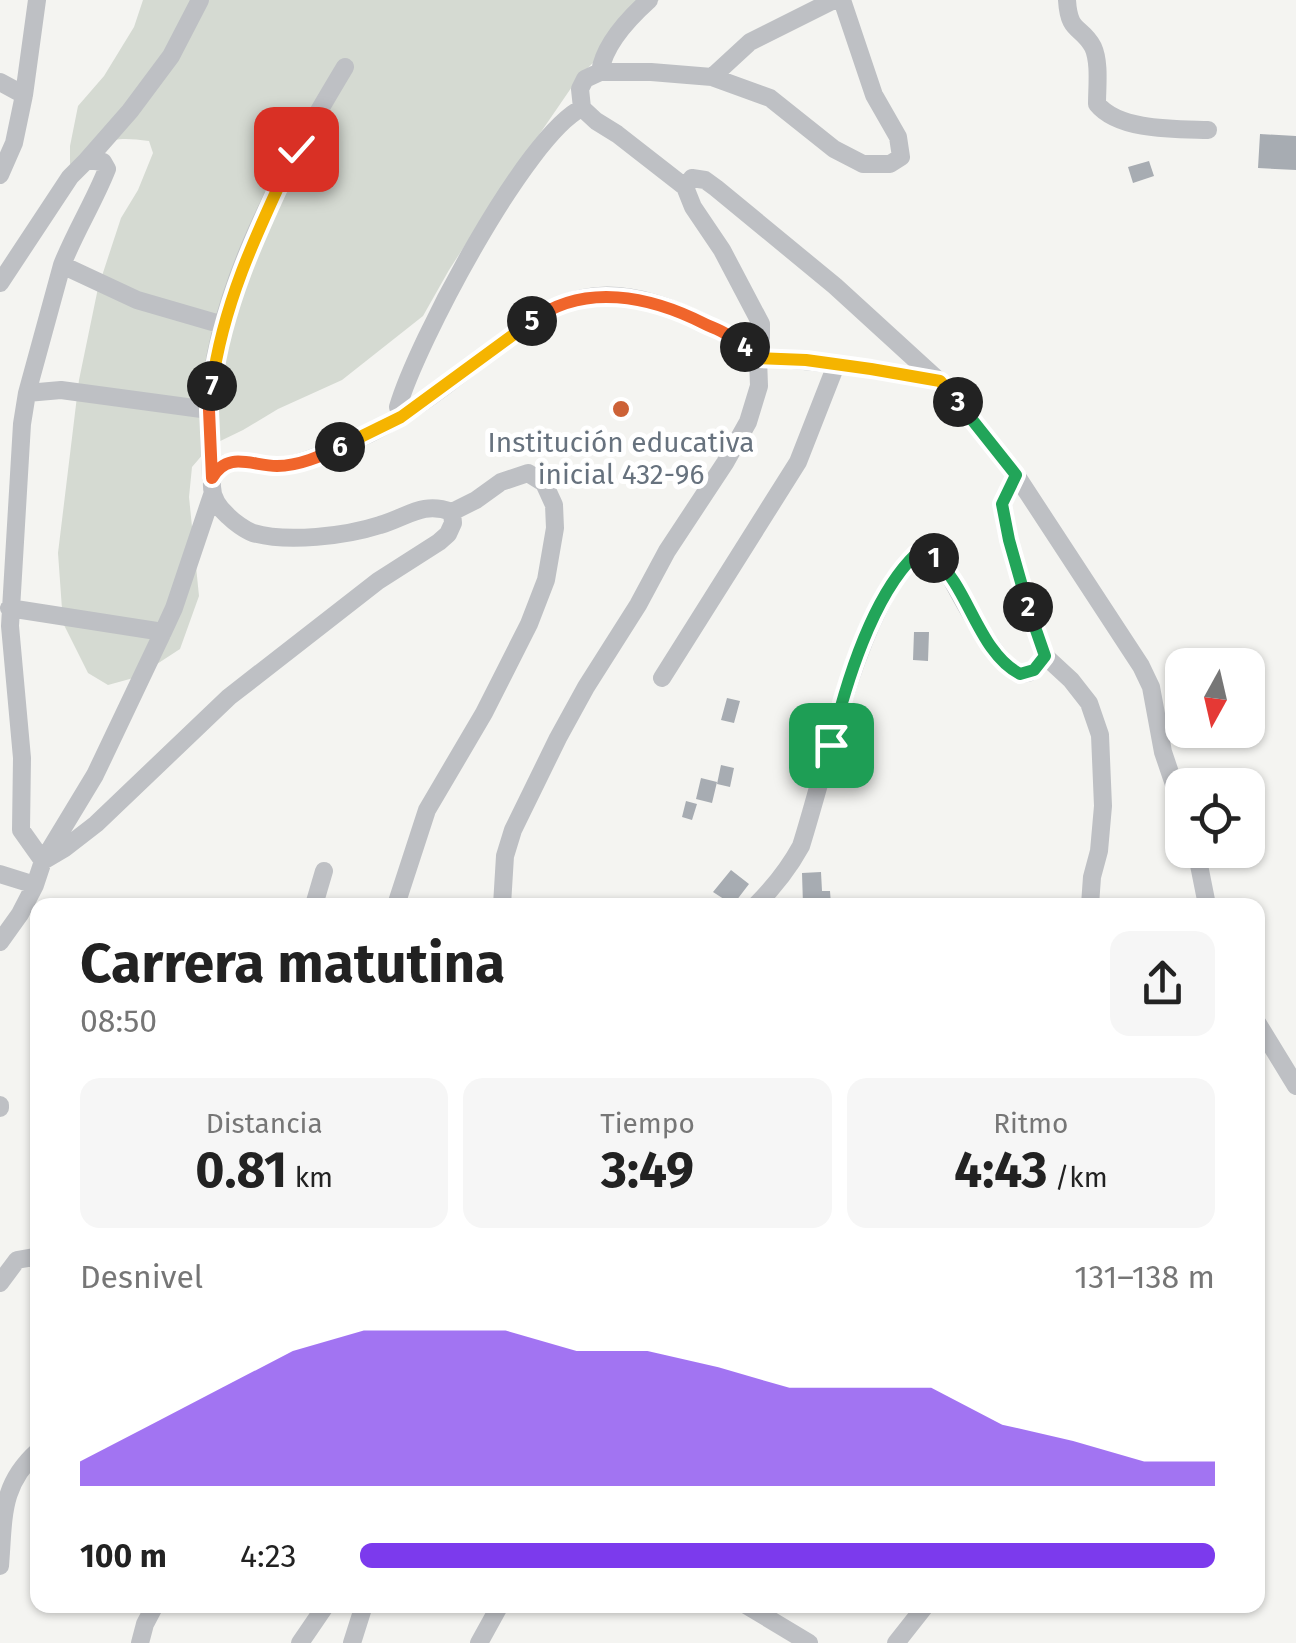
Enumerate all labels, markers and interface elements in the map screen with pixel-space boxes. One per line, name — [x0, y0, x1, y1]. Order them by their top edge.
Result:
pin — [254, 107, 339, 192]
icon: check — [269, 122, 324, 177]
pin: 5 — [507, 296, 557, 346]
text: 5 — [524, 304, 540, 337]
pin: 4 — [720, 322, 770, 372]
text: 4 — [737, 330, 753, 363]
pin: 7 — [187, 361, 237, 411]
text: 7 — [205, 369, 219, 402]
pin: 3 — [933, 377, 983, 427]
text: 3 — [951, 385, 965, 418]
marker: Institución educativa inicial 432-96 — [610, 398, 632, 420]
pin: 6 — [315, 422, 365, 472]
place label: Institución educativa inicial 432-96 — [488, 426, 754, 491]
text: 6 — [332, 430, 348, 463]
pin: 1 — [909, 533, 959, 583]
text: 1 — [928, 541, 941, 574]
pin: 2 — [1003, 582, 1053, 632]
text: 2 — [1021, 590, 1035, 623]
north arrow — [1165, 648, 1265, 748]
map controls — [1165, 648, 1265, 868]
pin — [789, 703, 874, 788]
icon: arrive — [804, 718, 859, 773]
button: locate — [1165, 768, 1265, 868]
text: Carrera matutina — [80, 931, 505, 997]
button: share — [1110, 931, 1215, 1036]
text: 08:50 — [80, 1002, 157, 1040]
text: Distancia — [206, 1107, 323, 1140]
text: Tiempo — [600, 1107, 695, 1140]
text: Ritmo — [993, 1107, 1068, 1140]
text: 0.81 — [195, 1140, 287, 1200]
text: 3:49 — [601, 1140, 694, 1200]
text: 4:43 — [954, 1140, 1047, 1200]
text: km — [287, 1161, 333, 1194]
text: /km — [1047, 1161, 1108, 1194]
text: Desnivel — [80, 1258, 203, 1296]
text: 131–138 m — [1074, 1258, 1215, 1296]
text: 100 m — [80, 1537, 167, 1575]
text: 4:23 — [240, 1537, 296, 1575]

